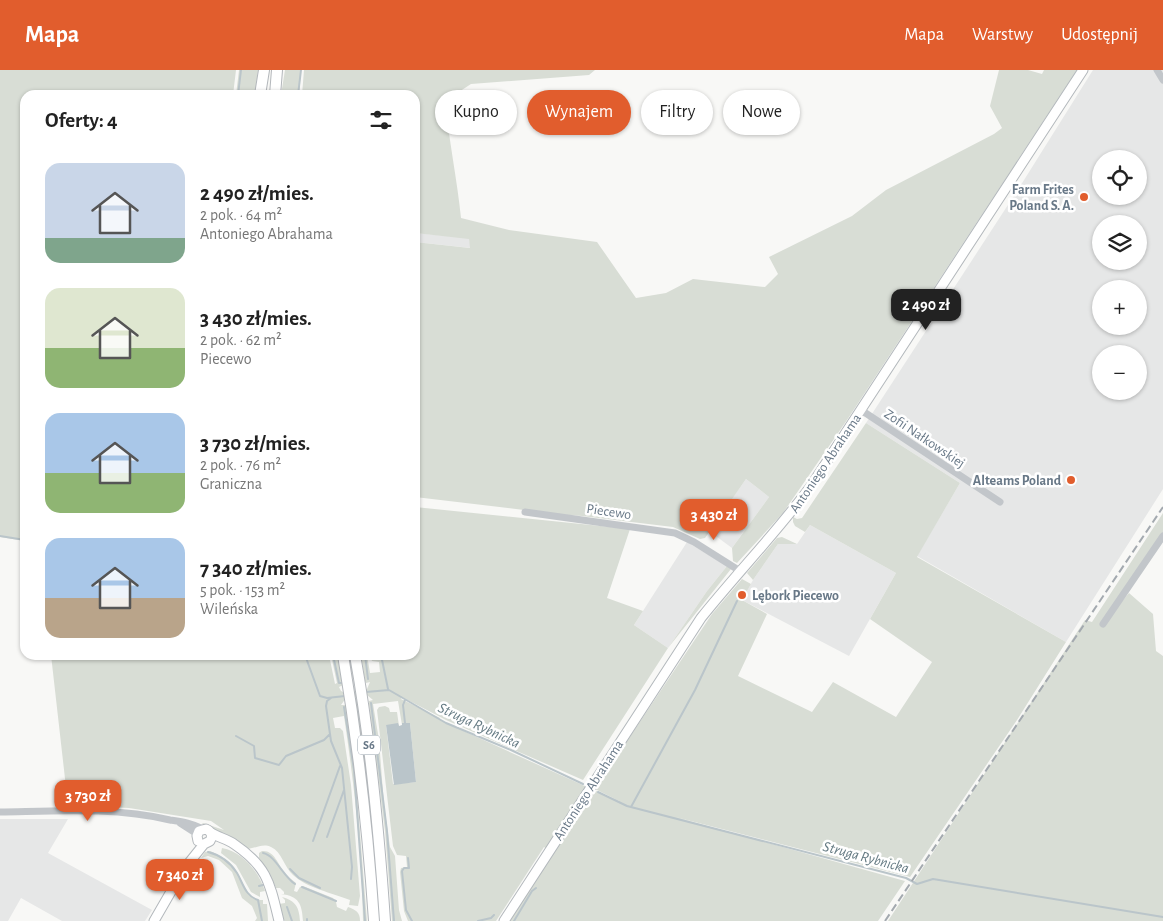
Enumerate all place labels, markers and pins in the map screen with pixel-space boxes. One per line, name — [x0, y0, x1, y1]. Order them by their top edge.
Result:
place label: Farm Frites Poland S. A. — [1009, 183, 1074, 213]
marker: Farm Frites Poland S. A. — [1078, 191, 1090, 203]
pin: 2 490 zł — [874, 288, 978, 331]
place label: Alteams Poland — [973, 474, 1062, 488]
marker: Alteams Poland — [1065, 474, 1077, 486]
pin: 3 430 zł — [662, 498, 766, 541]
marker: Lębork Piecewo — [736, 589, 748, 601]
place label: Lębork Piecewo — [752, 589, 839, 603]
pin: 3 730 zł — [36, 780, 140, 822]
pin: 7 340 zł — [128, 858, 232, 901]

